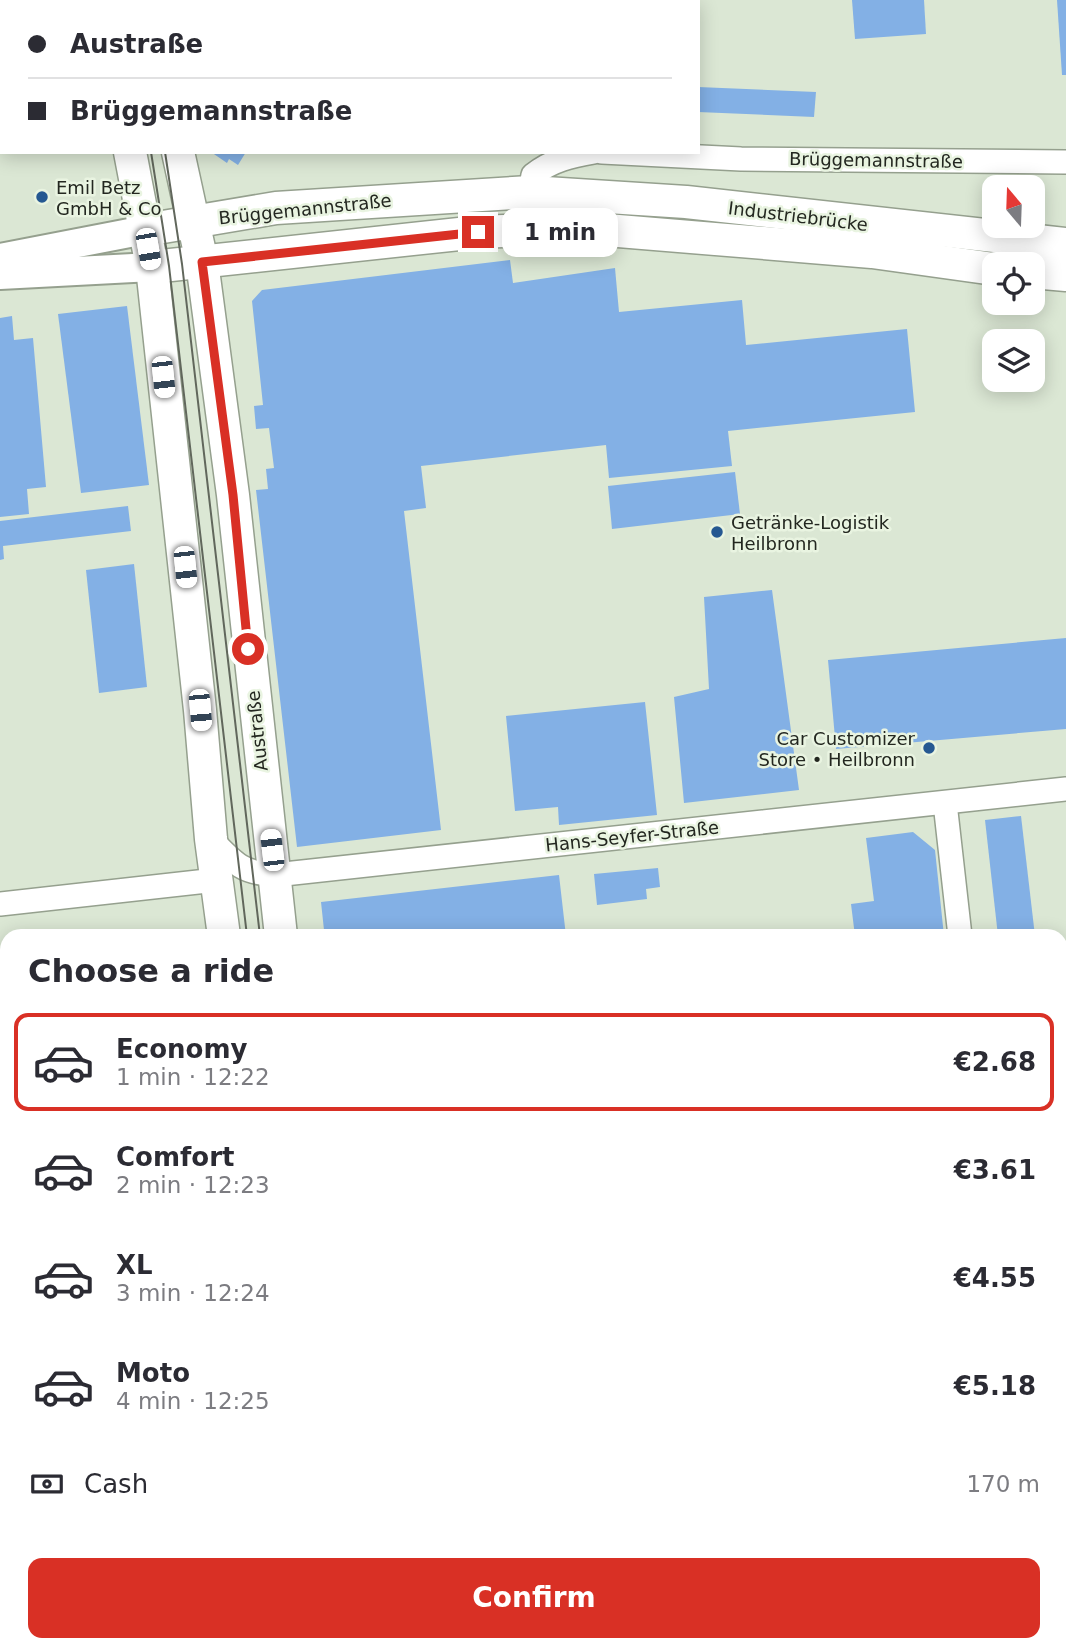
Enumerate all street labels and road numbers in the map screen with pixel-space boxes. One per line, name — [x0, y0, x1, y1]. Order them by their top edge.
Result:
street label: Brüggemannstraße — [789, 148, 963, 172]
street label: Brüggemannstraße — [218, 189, 392, 229]
street label: Industriebrücke — [727, 197, 869, 235]
street label: Austraße — [242, 690, 272, 772]
street label: Hans-Seyfer-Straße — [544, 816, 720, 856]

